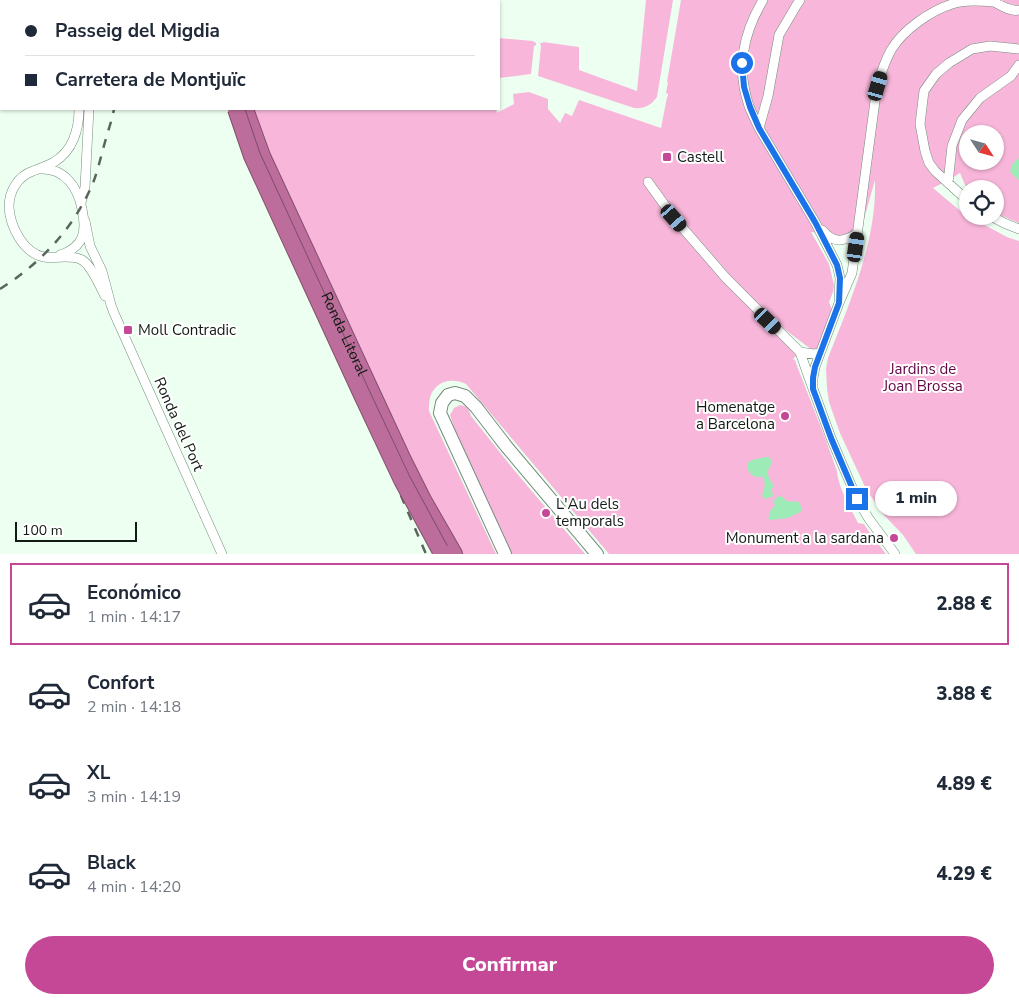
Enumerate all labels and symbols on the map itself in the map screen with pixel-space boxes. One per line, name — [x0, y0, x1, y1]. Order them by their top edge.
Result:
route start — [731, 52, 753, 74]
car — [866, 70, 889, 102]
north arrow — [959, 125, 1004, 170]
place label: Castell — [677, 147, 725, 167]
marker: Castell — [661, 151, 673, 163]
car — [658, 202, 689, 234]
car — [846, 231, 865, 263]
street label: Ronda Litoral — [316, 289, 373, 379]
car — [751, 305, 784, 337]
place label: Moll Contradic — [138, 320, 236, 340]
marker: Moll Contradic — [122, 324, 134, 336]
park label: Jardins de Joan Brossa — [882, 359, 963, 396]
street label: Ronda del Port — [149, 374, 209, 475]
place label: Homenatge a Barcelona — [696, 397, 775, 434]
marker: Homenatge a Barcelona — [779, 410, 791, 422]
callout: 1 min — [874, 482, 957, 516]
route end — [846, 488, 868, 510]
place label: L'Au dels temporals — [556, 494, 624, 531]
marker: L'Au dels temporals — [540, 507, 552, 519]
scale bar — [15, 519, 138, 542]
place label: Monument a la sardana — [726, 528, 884, 548]
marker: Monument a la sardana — [888, 532, 900, 544]

